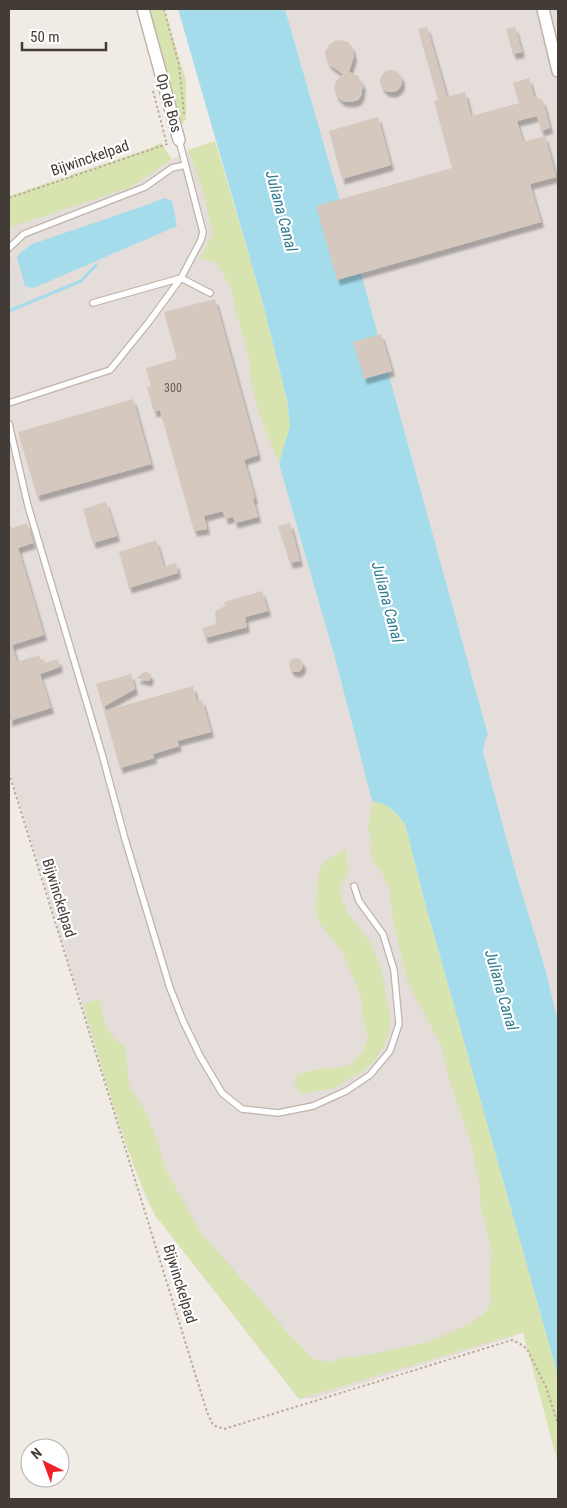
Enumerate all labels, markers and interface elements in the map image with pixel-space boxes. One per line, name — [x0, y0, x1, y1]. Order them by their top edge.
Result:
scale bar — [22, 20, 106, 52]
text: 50 m — [30, 28, 60, 46]
street label: Op de Bos — [152, 72, 186, 135]
street label: Bijwinckelpad — [49, 136, 131, 180]
water label: Juliana Canal — [262, 169, 302, 254]
house number: 300 — [164, 381, 182, 395]
water label: Juliana Canal — [368, 560, 408, 645]
street label: Bijwinckelpad — [38, 856, 80, 940]
water label: Juliana Canal — [481, 948, 522, 1033]
street label: Bijwinckelpad — [159, 1242, 201, 1326]
north arrow — [20, 1438, 70, 1488]
text: N — [28, 1445, 45, 1462]

